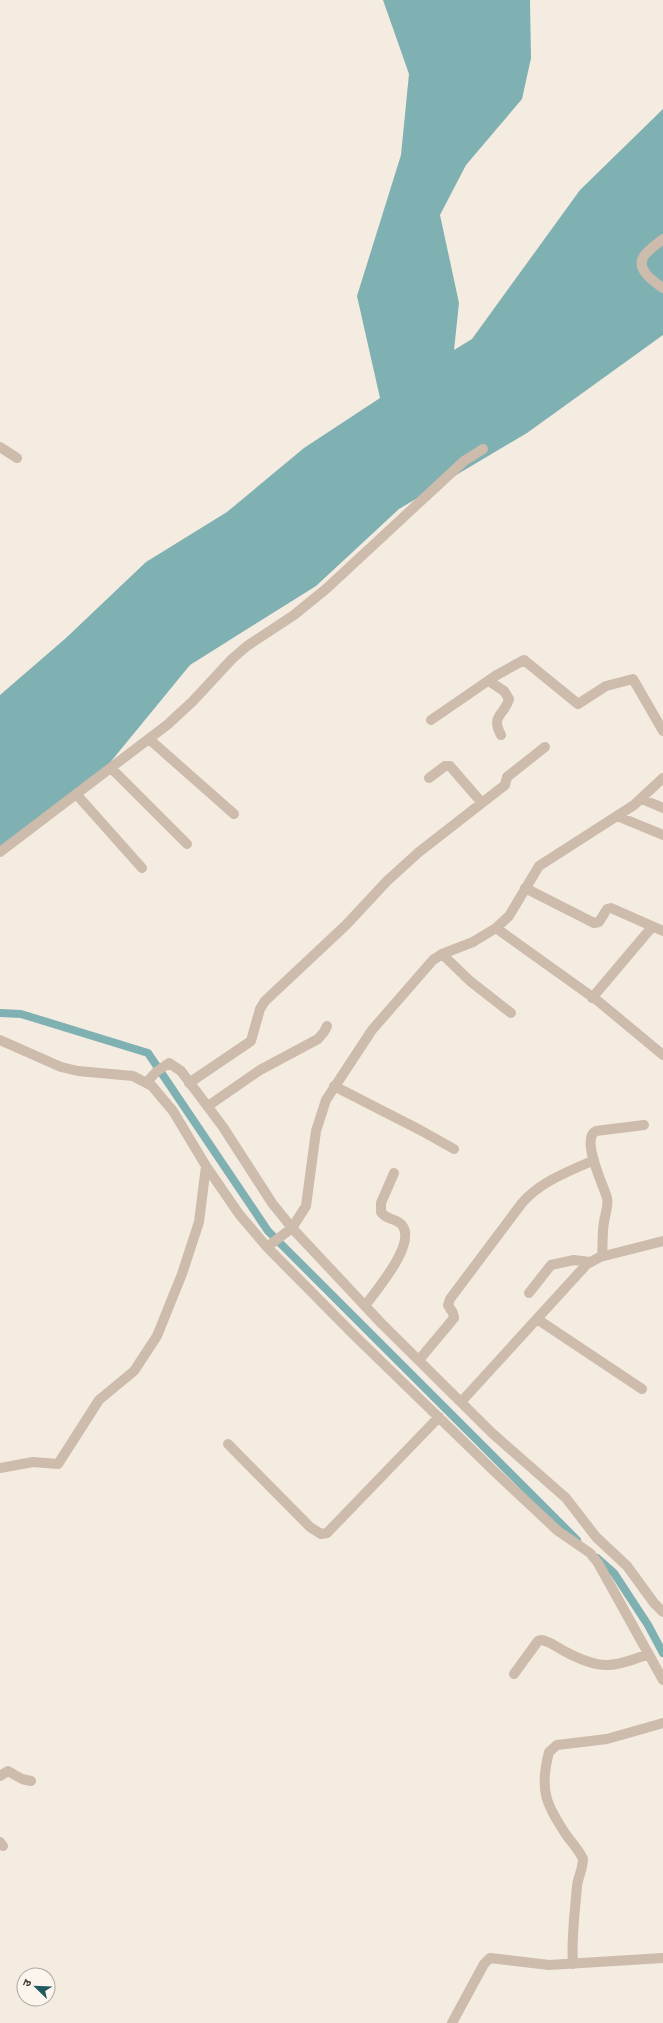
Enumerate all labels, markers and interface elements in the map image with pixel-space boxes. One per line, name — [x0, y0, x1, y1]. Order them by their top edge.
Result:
north arrow — [16, 1967, 56, 2007]
text: उ — [19, 1977, 35, 1989]

